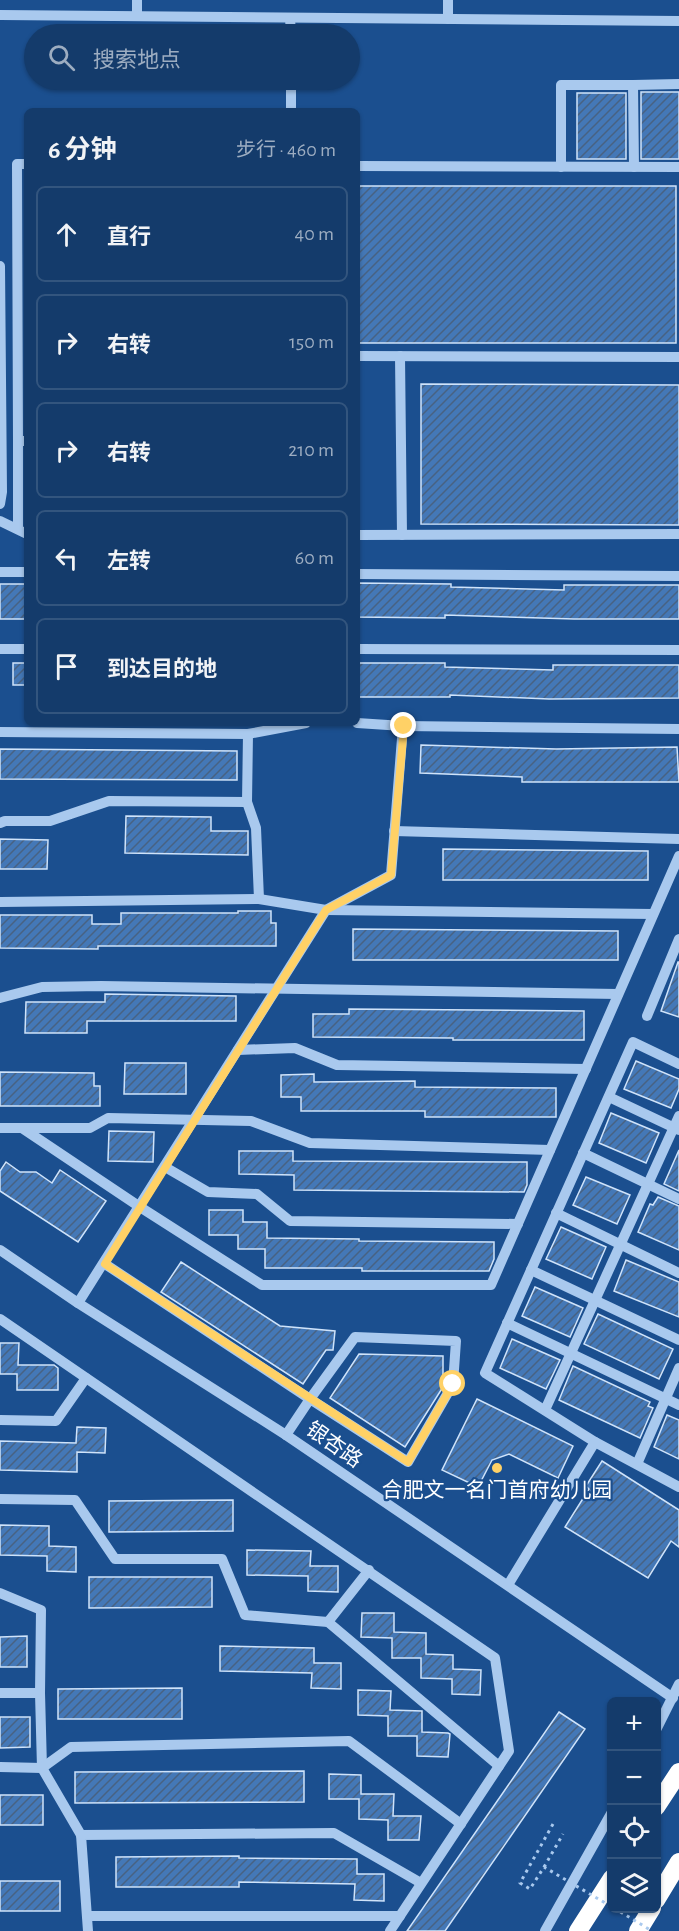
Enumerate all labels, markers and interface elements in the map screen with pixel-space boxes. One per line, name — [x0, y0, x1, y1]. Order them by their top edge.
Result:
search box — [24, 24, 360, 90]
icon: search — [45, 41, 78, 74]
text: 搜索地点 — [93, 49, 181, 71]
text: 6 分钟 — [48, 137, 116, 163]
text: 步行 · 460 m — [236, 140, 336, 160]
icon: ahead — [50, 218, 83, 251]
text: 40 m — [295, 224, 334, 244]
text: 直行 — [107, 226, 151, 248]
icon: right — [50, 326, 83, 359]
text: 150 m — [289, 332, 334, 352]
text: 右转 — [107, 334, 151, 356]
icon: right — [50, 434, 83, 467]
text: 210 m — [288, 440, 334, 460]
text: 右转 — [107, 442, 151, 464]
icon: left — [50, 542, 83, 575]
text: 60 m — [295, 548, 334, 568]
text: 左转 — [107, 550, 151, 572]
icon: arrive — [50, 650, 83, 683]
text: 到达目的地 — [107, 658, 217, 680]
route end — [390, 712, 416, 738]
route start — [439, 1370, 465, 1396]
street label: 银杏路 — [302, 1418, 366, 1472]
marker: 合肥文一名门首府幼儿园 — [490, 1461, 504, 1475]
place label: 合肥文一名门首府幼儿园 — [382, 1479, 613, 1501]
map controls — [607, 1697, 661, 1913]
button: + — [607, 1697, 661, 1751]
button: − — [607, 1751, 661, 1805]
button: locate — [607, 1805, 661, 1859]
button: layers — [607, 1859, 661, 1913]

